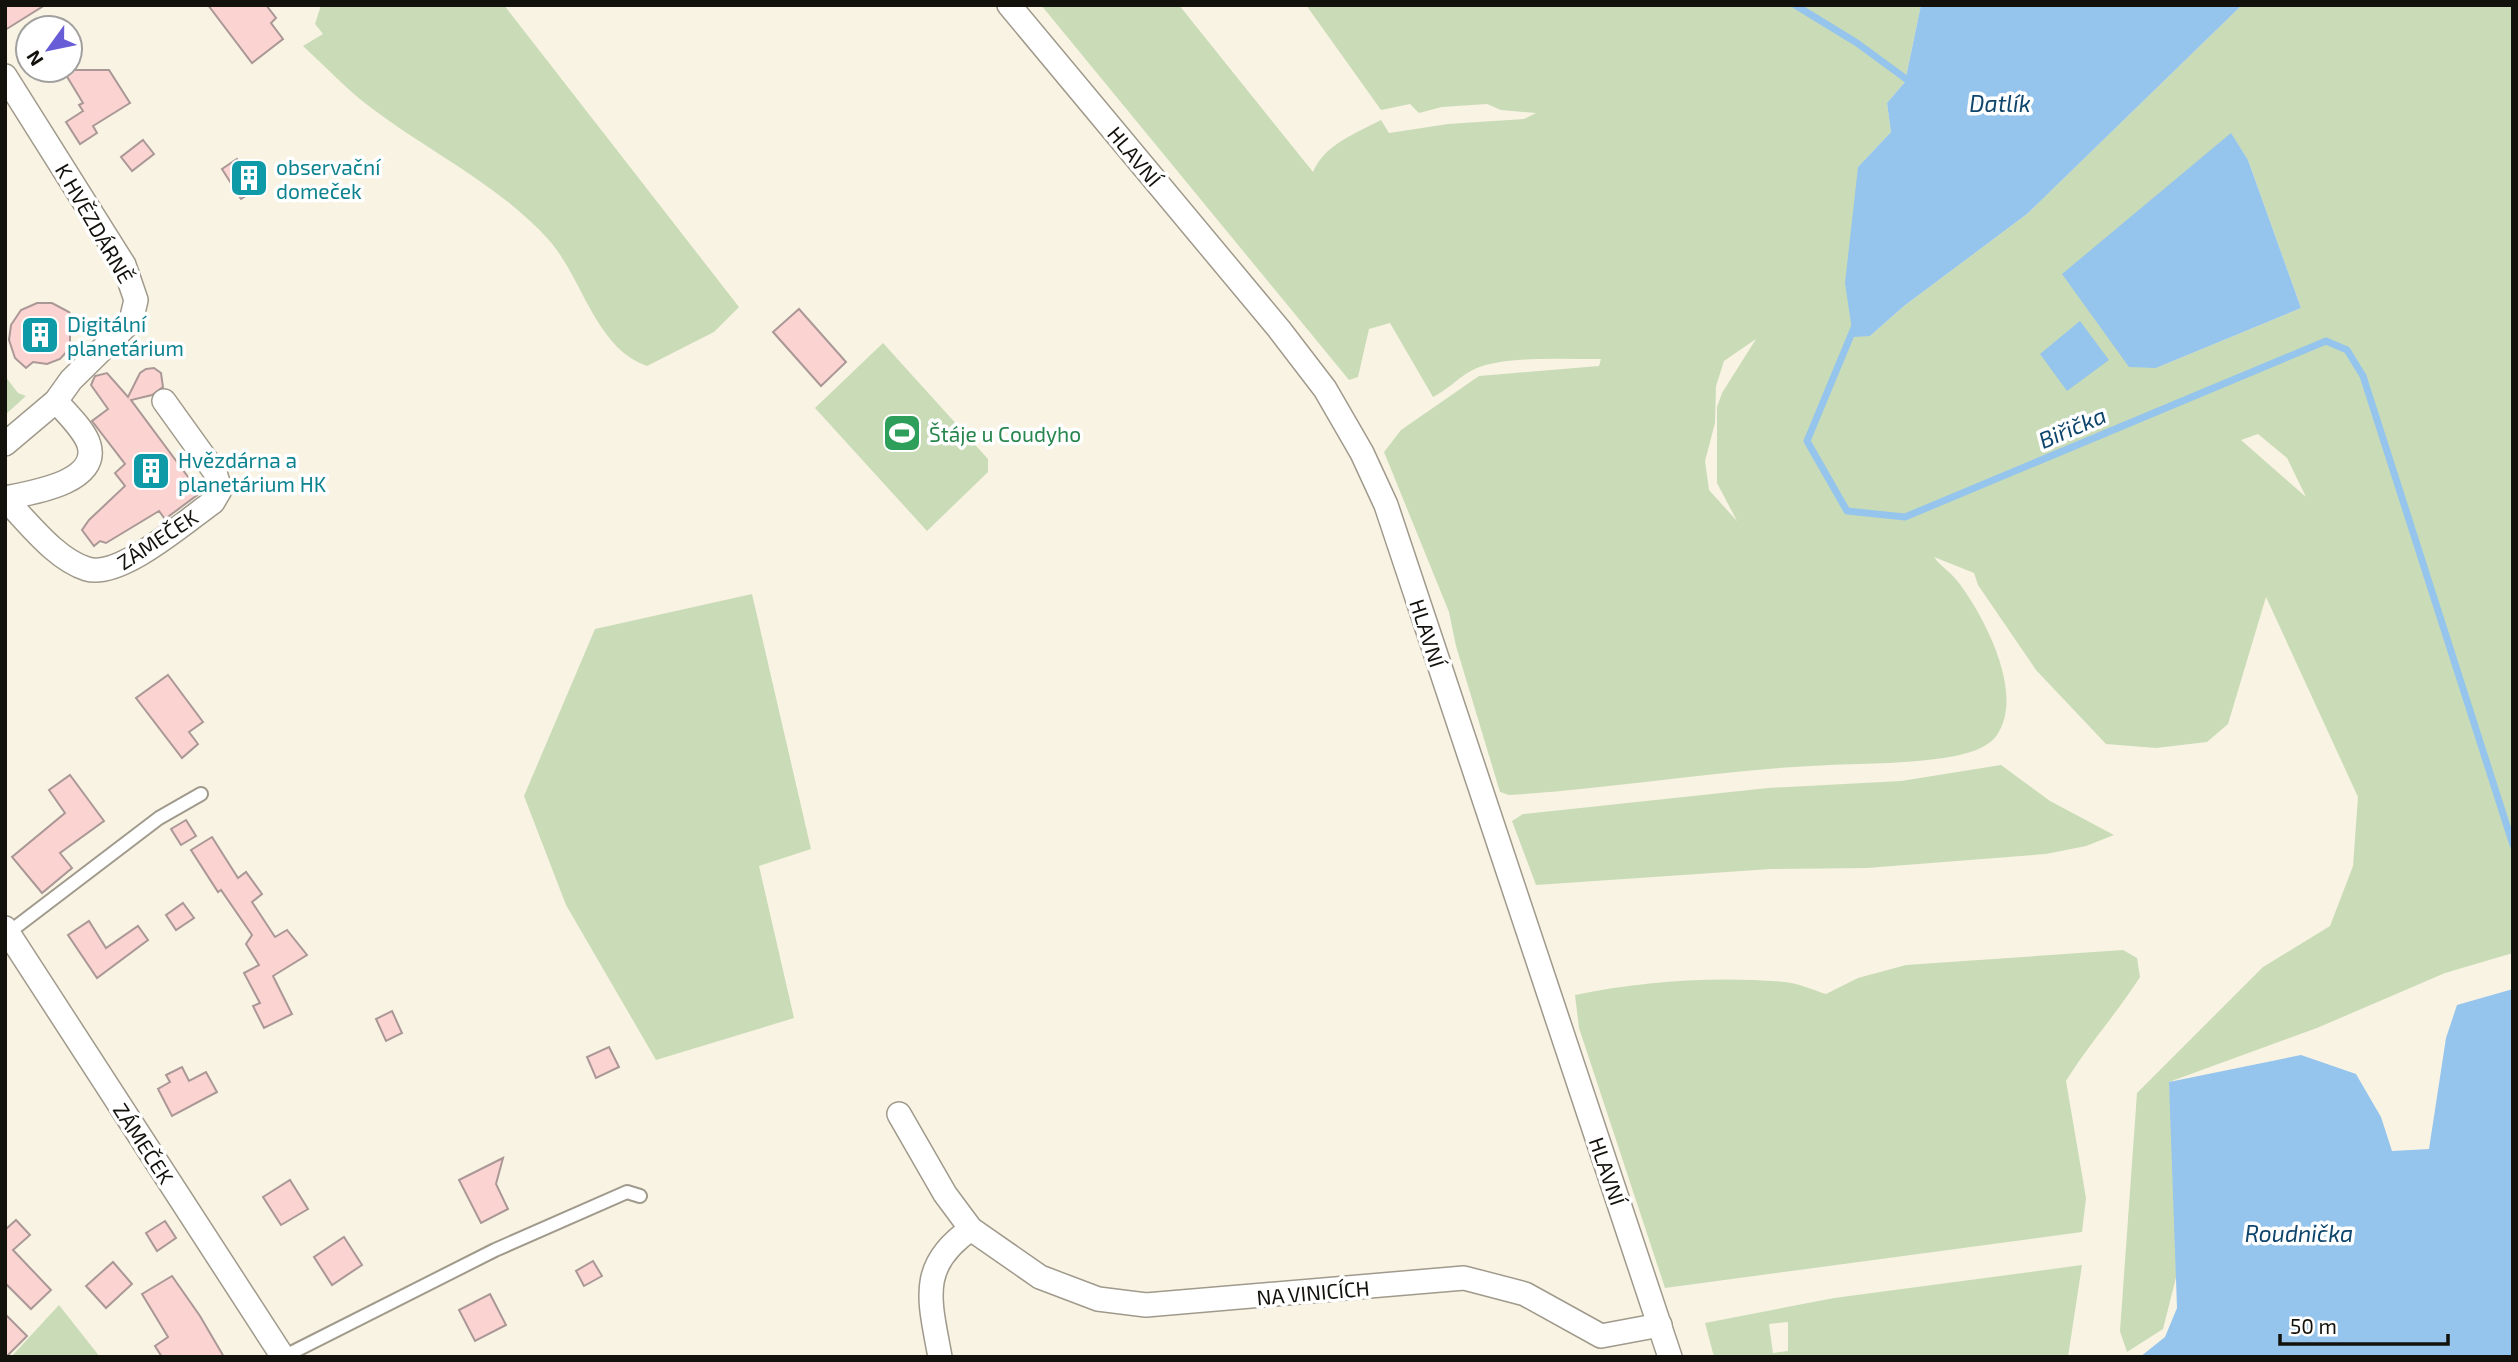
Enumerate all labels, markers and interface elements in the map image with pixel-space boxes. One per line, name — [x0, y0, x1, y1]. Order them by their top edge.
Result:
north arrow — [14, 14, 84, 84]
text: N — [21, 47, 48, 71]
water label: Datlík — [1969, 89, 2031, 117]
street label: HLAVNÍ — [1103, 121, 1167, 191]
place label: observační domeček — [276, 154, 381, 203]
building icon: observační domeček — [228, 157, 270, 199]
street label: K HVĚZDÁRNĚ — [51, 159, 139, 287]
place label: Digitální planetárium — [67, 311, 184, 360]
building icon: Digitální planetárium — [19, 314, 61, 356]
water label: Biřička — [2034, 400, 2110, 454]
sports icon: Štáje u Coudyho — [881, 412, 923, 454]
place label: Štáje u Coudyho — [929, 421, 1081, 447]
place label: Hvězdárna a planetárium HK — [178, 447, 327, 496]
building icon: Hvězdárna a planetárium HK — [130, 450, 172, 492]
street label: ZÁMEČEK — [112, 503, 203, 574]
street label: HLAVNÍ — [1405, 596, 1451, 671]
street label: ZÁMEČEK — [109, 1098, 180, 1189]
street label: HLAVNÍ — [1585, 1134, 1631, 1209]
water label: Roudnička — [2245, 1219, 2353, 1247]
street label: NA VINICÍCH — [1255, 1275, 1371, 1309]
scale bar — [2280, 1302, 2448, 1346]
text: 50 m — [2290, 1313, 2337, 1338]

